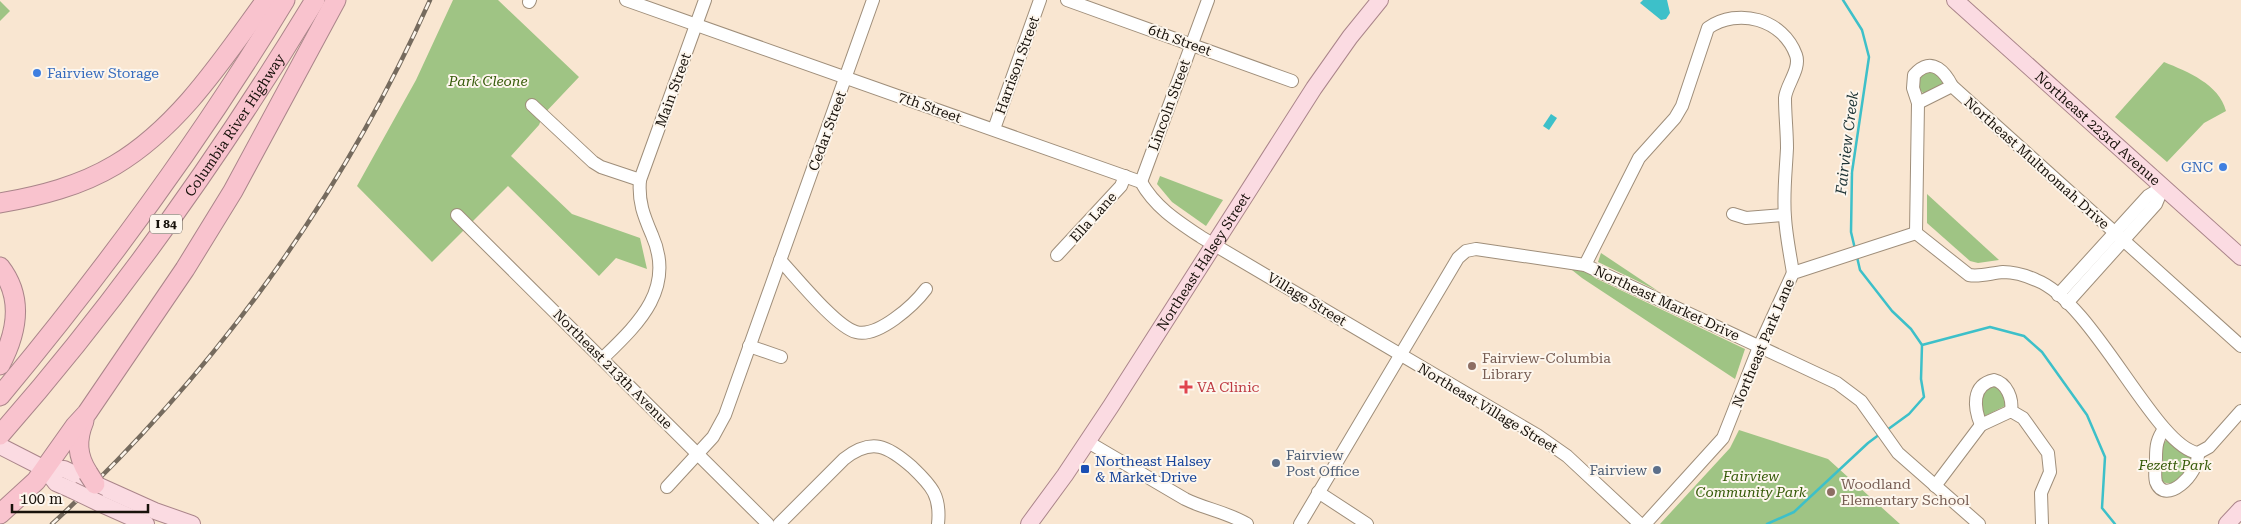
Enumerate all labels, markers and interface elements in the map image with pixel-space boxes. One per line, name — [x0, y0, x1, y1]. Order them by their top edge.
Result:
street label: Harrison Street — [992, 14, 1042, 116]
street label: 6th Street — [1146, 21, 1214, 59]
street label: Columbia River Highway — [181, 50, 288, 200]
street label: Main Street — [652, 51, 694, 129]
street label: Lincoln Street — [1145, 57, 1193, 153]
place label: Fairview Storage — [47, 65, 159, 81]
marker: Fairview Storage — [31, 67, 43, 79]
street label: Northeast 223rd Avenue — [2032, 68, 2164, 189]
park label: Park Cleone — [448, 73, 528, 89]
street label: 7th Street — [896, 88, 964, 126]
street label: Cedar Street — [805, 89, 849, 173]
water label: Fairview Creek — [1832, 89, 1862, 197]
street label: Northeast Multnomah Drive — [1961, 94, 2113, 232]
place label: GNC — [2181, 159, 2213, 175]
marker: GNC — [2217, 161, 2229, 173]
street label: Ella Lane — [1066, 188, 1120, 245]
street label: Northeast Halsey Street — [1153, 190, 1253, 333]
road number: I 84 — [150, 214, 182, 233]
street label: Northeast Market Drive — [1592, 262, 1742, 344]
street label: Village Street — [1265, 269, 1349, 329]
street label: Northeast Park Lane — [1729, 276, 1797, 410]
street label: Northeast 213th Avenue — [550, 306, 676, 432]
place label: Fairview-Columbia Library — [1482, 350, 1611, 382]
street label: Northeast Village Street — [1415, 360, 1561, 456]
marker: Fairview-Columbia Library — [1466, 360, 1478, 372]
place label: VA Clinic — [1197, 379, 1260, 395]
marker: VA Clinic — [1179, 380, 1193, 394]
place label: Fairview Post Office — [1286, 447, 1360, 479]
place label: Northeast Halsey & Market Drive — [1095, 453, 1212, 485]
marker: Fairview Post Office — [1270, 457, 1282, 469]
park label: Fezett Park — [2137, 457, 2212, 473]
place label: Fairview — [1590, 462, 1647, 478]
marker: Northeast Halsey & Market Drive — [1079, 463, 1091, 475]
marker: Fairview — [1651, 464, 1663, 476]
park label: Fairview Community Park — [1696, 468, 1807, 500]
place label: Woodland Elementary School — [1841, 476, 1970, 508]
scale bar — [12, 482, 149, 514]
marker: Woodland Elementary School — [1825, 486, 1837, 498]
text: 100 m — [20, 490, 63, 508]

